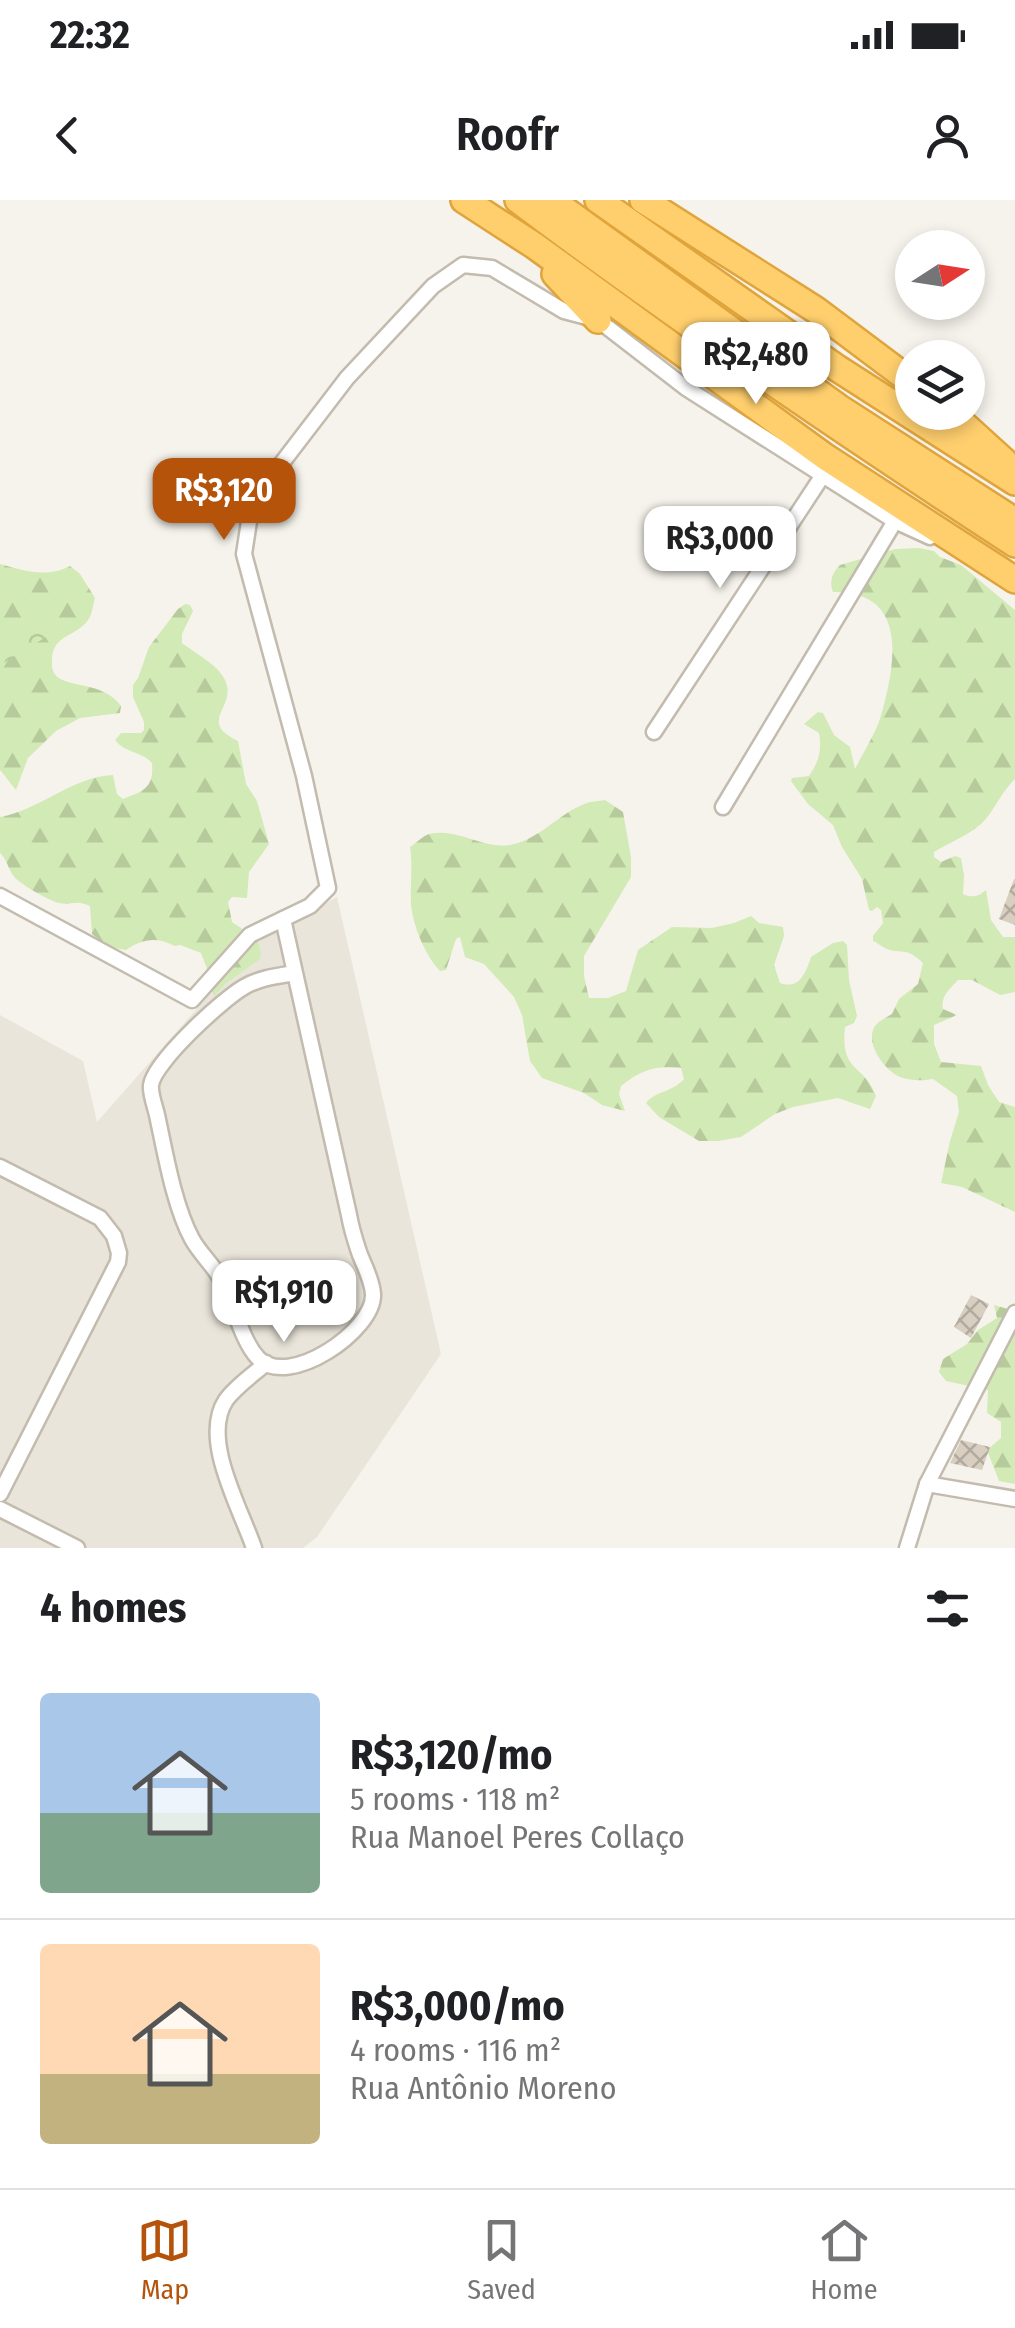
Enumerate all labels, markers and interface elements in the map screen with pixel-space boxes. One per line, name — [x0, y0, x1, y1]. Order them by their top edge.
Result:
text: 22:32 — [50, 12, 130, 58]
icon: back — [40, 108, 95, 163]
text: Roofr — [456, 108, 559, 162]
icon: person — [920, 108, 975, 163]
north arrow — [895, 230, 985, 320]
map controls — [895, 230, 985, 430]
pin: R$2,480 — [664, 322, 848, 407]
text: R$2,480 — [703, 335, 809, 373]
button: layers — [895, 340, 985, 430]
pin: R$3,120 — [132, 458, 316, 543]
text: R$3,120 — [175, 471, 273, 509]
pin: R$3,000 — [628, 506, 812, 591]
text: R$3,000 — [666, 519, 774, 557]
pin: R$1,910 — [192, 1260, 376, 1345]
text: R$1,910 — [234, 1273, 334, 1311]
icon: filters — [920, 1581, 975, 1636]
text: 4 homes — [40, 1583, 187, 1633]
text: R$3,120/mo — [350, 1730, 552, 1780]
icon: home — [120, 1733, 240, 1853]
text: 5 rooms · 118 m² — [350, 1780, 560, 1818]
text: Rua Manoel Peres Collaço — [350, 1818, 685, 1856]
text: R$3,000/mo — [350, 1981, 565, 2031]
icon: home — [120, 1984, 240, 2104]
text: 4 rooms · 116 m² — [350, 2031, 561, 2069]
text: Rua Antônio Moreno — [350, 2069, 617, 2107]
tab: Map — [137, 2213, 192, 2306]
tab: Saved — [467, 2213, 536, 2306]
tab: Home — [811, 2213, 878, 2306]

